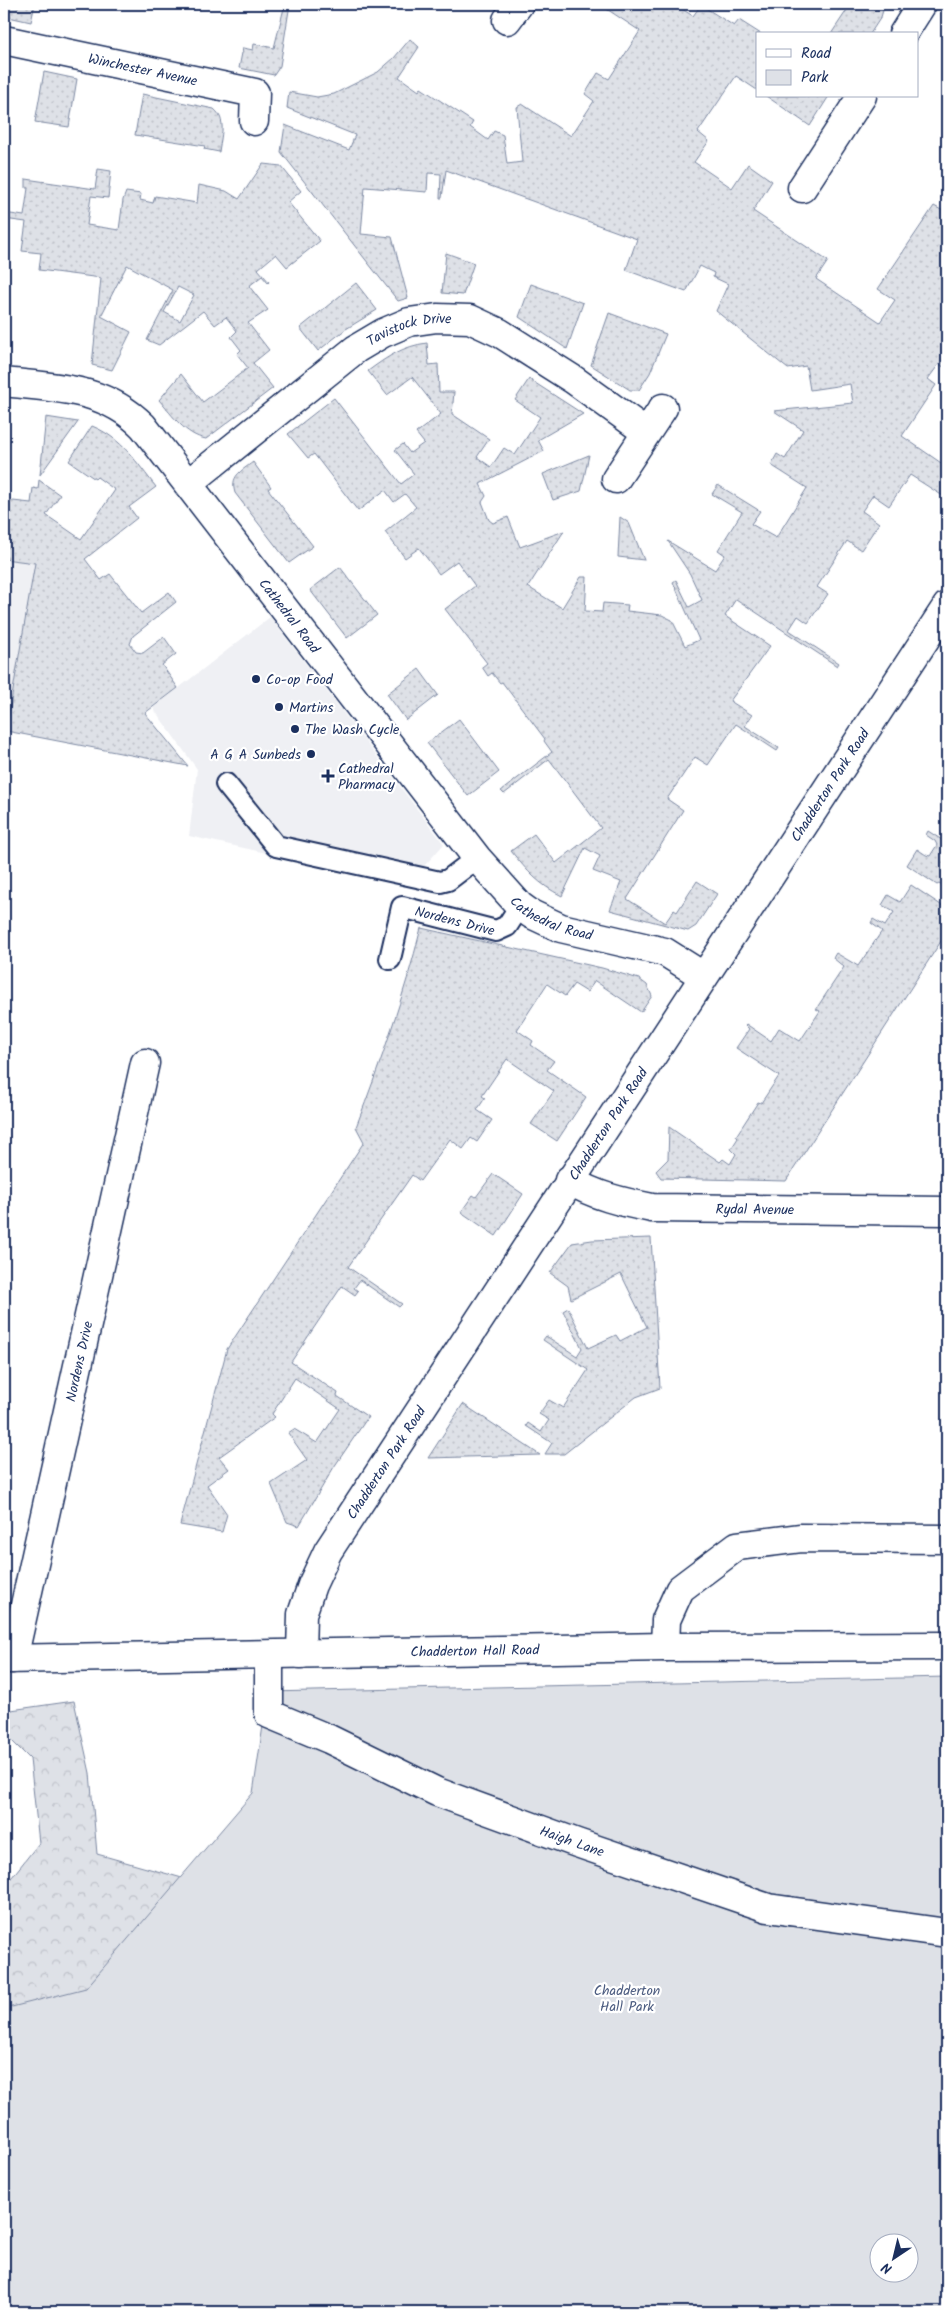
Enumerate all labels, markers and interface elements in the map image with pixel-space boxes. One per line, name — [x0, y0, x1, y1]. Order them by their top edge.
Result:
legend — [756, 32, 918, 98]
text: Road — [801, 42, 832, 66]
street label: Winchester Avenue — [86, 48, 200, 93]
text: Park — [801, 66, 829, 90]
street label: Tavistock Drive — [363, 308, 452, 352]
street label: Cathedral Road — [253, 574, 326, 659]
place label: Co-op Food — [266, 669, 334, 691]
marker: Co-op Food — [250, 673, 262, 685]
place label: Martins — [289, 697, 333, 719]
marker: Martins — [273, 701, 285, 713]
place label: The Wash Cycle — [305, 719, 400, 741]
marker: The Wash Cycle — [289, 723, 301, 735]
street label: Chadderton Park Road — [785, 724, 876, 847]
place label: A G A Sunbeds — [210, 744, 301, 766]
marker: A G A Sunbeds — [305, 748, 317, 760]
place label: Cathedral Pharmacy — [338, 758, 395, 796]
marker: Cathedral Pharmacy — [322, 770, 334, 782]
street label: Cathedral Road — [504, 891, 596, 947]
street label: Nordens Drive — [412, 901, 498, 942]
street label: Chadderton Park Road — [563, 1062, 654, 1185]
street label: Rydal Avenue — [715, 1199, 795, 1221]
street label: Nordens Drive — [60, 1318, 100, 1404]
street label: Chadderton Park Road — [342, 1401, 433, 1524]
street label: Chadderton Hall Road — [410, 1639, 541, 1664]
street label: Haigh Lane — [536, 1820, 608, 1864]
park label: Chadderton Hall Park — [594, 1980, 660, 2018]
north arrow — [868, 2234, 918, 2284]
text: N — [877, 2256, 897, 2279]

